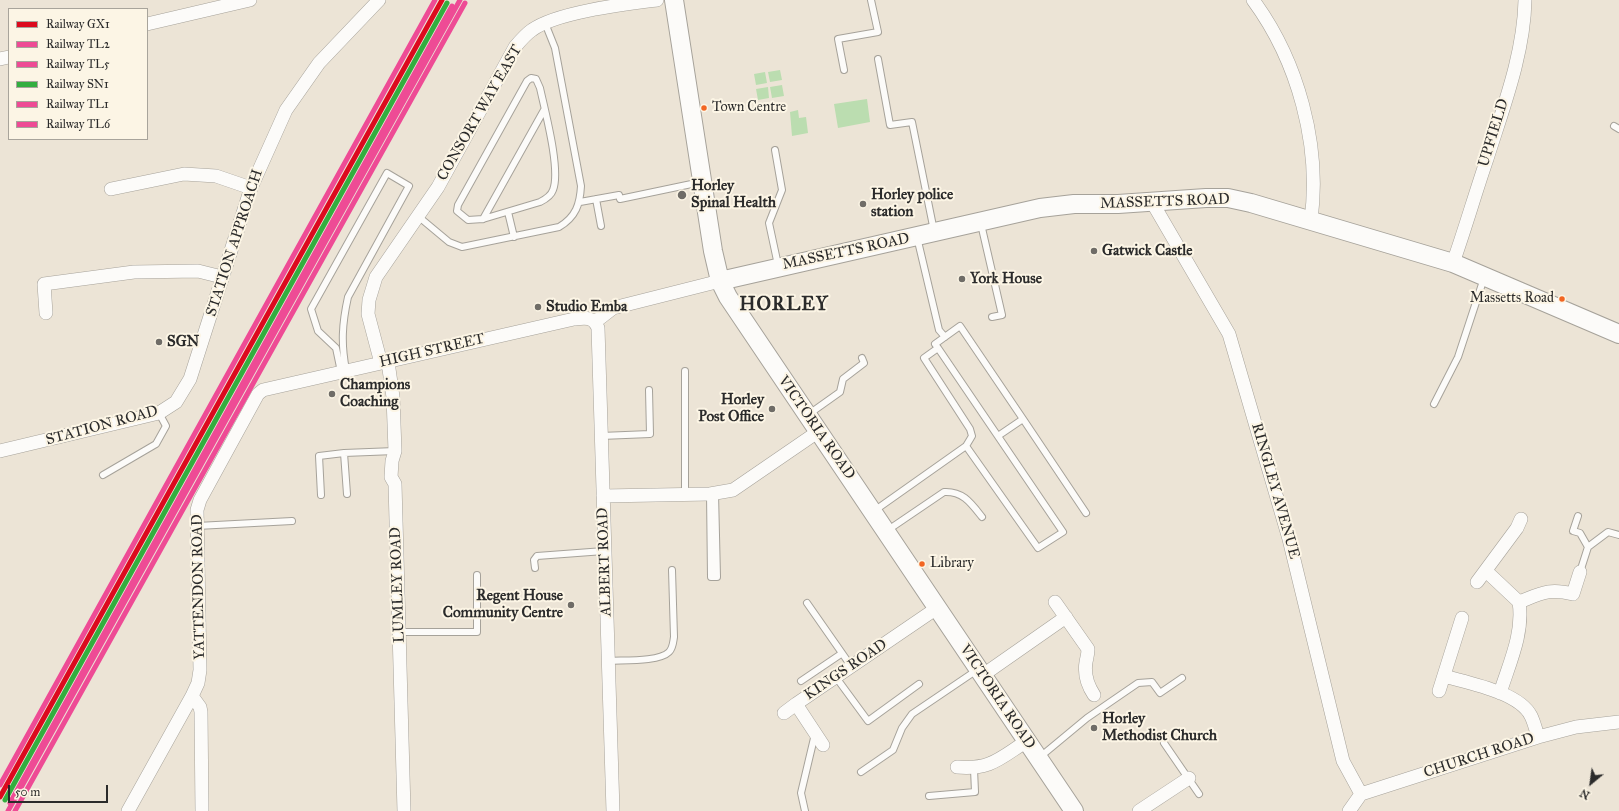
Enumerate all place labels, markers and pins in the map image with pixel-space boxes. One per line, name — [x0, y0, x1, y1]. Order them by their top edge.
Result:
place label: Town Centre — [712, 100, 786, 116]
marker: Town Centre — [699, 103, 709, 113]
place label: Horley Spinal Health — [691, 177, 776, 212]
place label: Horley police station — [871, 186, 953, 221]
marker: Horley Spinal Health — [676, 189, 688, 201]
marker: Horley police station — [858, 199, 868, 209]
place label: Gatwick Castle — [1102, 242, 1193, 260]
marker: Gatwick Castle — [1089, 246, 1099, 256]
place label: York House — [970, 270, 1042, 288]
marker: York House — [957, 274, 967, 284]
place label: Massetts Road — [1470, 291, 1554, 307]
marker: Massetts Road — [1557, 294, 1567, 304]
place label: Studio Emba — [546, 298, 627, 316]
marker: Studio Emba — [533, 302, 543, 312]
place label: SGN — [167, 333, 199, 351]
marker: SGN — [154, 337, 164, 347]
place label: Champions Coaching — [340, 376, 410, 411]
marker: Champions Coaching — [327, 389, 337, 399]
place label: Horley Post Office — [698, 391, 764, 426]
marker: Horley Post Office — [767, 404, 777, 414]
place label: Library — [930, 556, 974, 572]
marker: Library — [917, 559, 927, 569]
place label: Regent House Community Centre — [443, 587, 563, 622]
marker: Regent House Community Centre — [566, 600, 576, 610]
place label: Horley Methodist Church — [1102, 710, 1217, 745]
marker: Horley Methodist Church — [1089, 723, 1099, 733]

